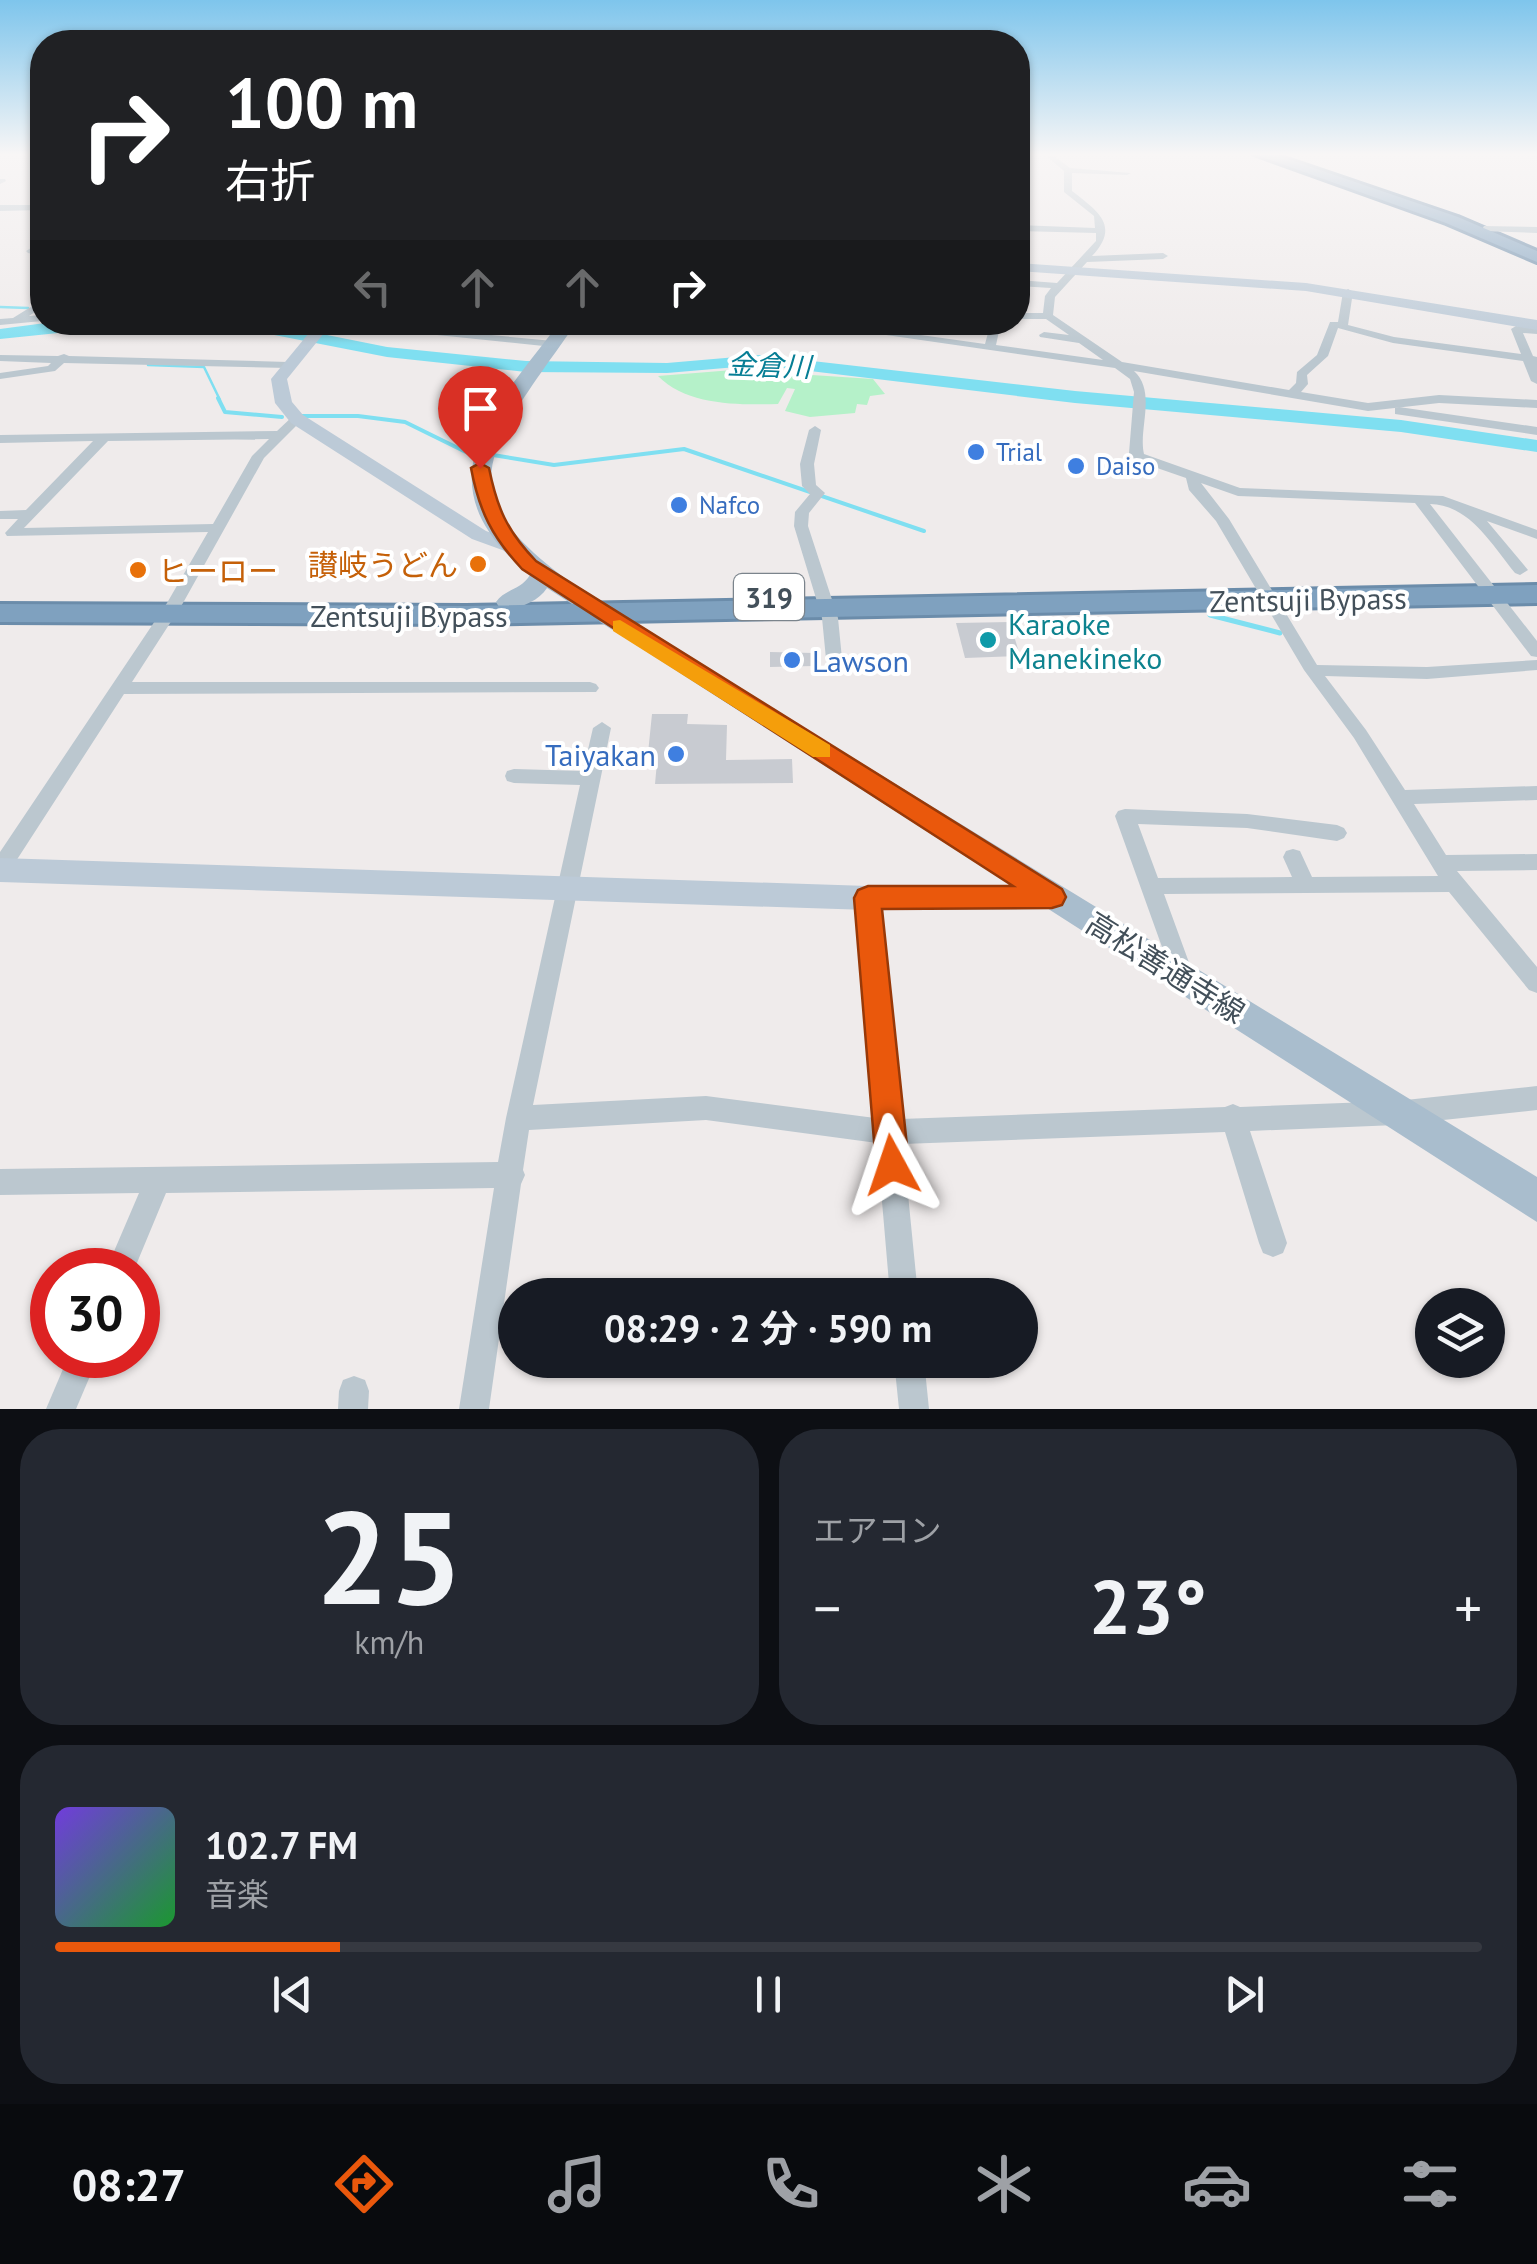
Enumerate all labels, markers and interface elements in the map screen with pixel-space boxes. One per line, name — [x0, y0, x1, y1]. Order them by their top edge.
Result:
text: 100 m — [225, 57, 418, 147]
icon: right — [60, 70, 190, 200]
text: 右折 — [225, 151, 315, 209]
icon: left — [345, 260, 400, 315]
icon: ahead — [450, 260, 505, 315]
icon: ahead — [555, 260, 610, 315]
icon: right — [660, 260, 715, 315]
water label: 金倉川 — [726, 345, 815, 385]
pin — [438, 366, 523, 469]
icon: arrive — [453, 381, 508, 436]
place label: Trial — [996, 436, 1043, 468]
marker: Trial — [965, 441, 987, 463]
place label: Daiso — [1096, 450, 1155, 482]
marker: Daiso — [1065, 455, 1087, 477]
place label: Nafco — [699, 489, 760, 521]
marker: Nafco — [668, 494, 690, 516]
place label: 讃岐うどん — [308, 545, 458, 584]
place label: ヒーロー — [158, 551, 278, 590]
marker: 讃岐うどん — [467, 553, 489, 575]
marker: ヒーロー — [127, 559, 149, 581]
road number: 319 — [734, 574, 804, 620]
street label: Zentsuji Bypass — [1209, 578, 1407, 620]
street label: Zentsuji Bypass — [310, 596, 508, 635]
place label: Karaoke Manekineko — [1008, 604, 1162, 677]
marker: Karaoke Manekineko — [977, 629, 999, 651]
place label: Lawson — [812, 641, 909, 680]
marker: Lawson — [781, 649, 803, 671]
place label: Taiyakan — [545, 735, 656, 774]
marker: Taiyakan — [665, 743, 687, 765]
street label: 高松善通寺線 — [1079, 903, 1253, 1031]
position arrow — [840, 1113, 944, 1217]
speed limit sign: 30 — [30, 1248, 160, 1378]
map controls — [1415, 1288, 1505, 1378]
button: layers — [1415, 1288, 1505, 1378]
text: 08:29 · 2 分 · 590 m — [604, 1303, 932, 1352]
text: 25 — [316, 1472, 463, 1640]
text: エアコン — [814, 1509, 942, 1551]
text: 23° — [1089, 1558, 1207, 1655]
text: − — [814, 1572, 841, 1643]
text: + — [1454, 1572, 1482, 1643]
text: km/h — [354, 1621, 424, 1663]
text: 102.7 FM — [205, 1820, 358, 1869]
text: 音楽 — [205, 1873, 269, 1915]
icon: previous — [265, 1967, 320, 2022]
icon: pause — [741, 1967, 796, 2022]
icon: next — [1217, 1967, 1272, 2022]
icon: directions — [329, 2149, 399, 2219]
icon: music — [542, 2149, 612, 2219]
icon: phone — [756, 2149, 826, 2219]
icon: climate — [969, 2149, 1039, 2219]
icon: car — [1182, 2149, 1252, 2219]
icon: filters — [1395, 2149, 1465, 2219]
text: 08:27 — [72, 2155, 186, 2213]

